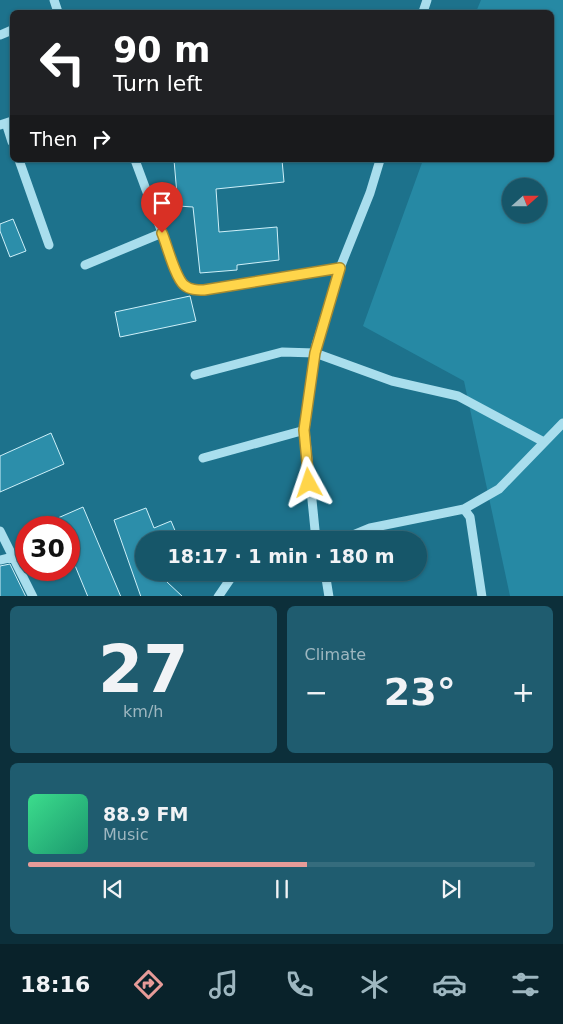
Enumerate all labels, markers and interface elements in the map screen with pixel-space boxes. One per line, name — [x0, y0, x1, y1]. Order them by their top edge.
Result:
icon: left — [30, 30, 95, 95]
text: 90 m — [113, 30, 210, 70]
text: Turn left — [113, 71, 202, 96]
icon: right — [87, 125, 115, 153]
text: Then — [30, 128, 77, 150]
north arrow — [502, 178, 548, 222]
map controls — [502, 178, 547, 223]
pin — [141, 182, 183, 233]
icon: arrive — [148, 189, 176, 217]
position arrow — [282, 456, 334, 508]
speed limit sign: 30 — [15, 516, 80, 581]
text: 18:17 · 1 min · 180 m — [167, 545, 395, 567]
text: 27 — [98, 632, 188, 707]
text: Climate — [305, 645, 366, 664]
text: 23° — [384, 670, 456, 714]
text: − — [305, 676, 328, 709]
text: + — [512, 676, 535, 709]
text: km/h — [123, 702, 163, 721]
text: 88.9 FM — [103, 803, 188, 825]
text: Music — [103, 825, 149, 844]
icon: previous — [99, 875, 127, 903]
icon: pause — [268, 875, 296, 903]
icon: next — [437, 875, 465, 903]
icon: directions — [131, 967, 166, 1002]
icon: music — [206, 967, 241, 1002]
icon: phone — [282, 967, 317, 1002]
icon: climate — [357, 967, 392, 1002]
icon: car — [432, 967, 467, 1002]
icon: filters — [508, 967, 543, 1002]
text: 18:16 — [20, 972, 90, 997]

